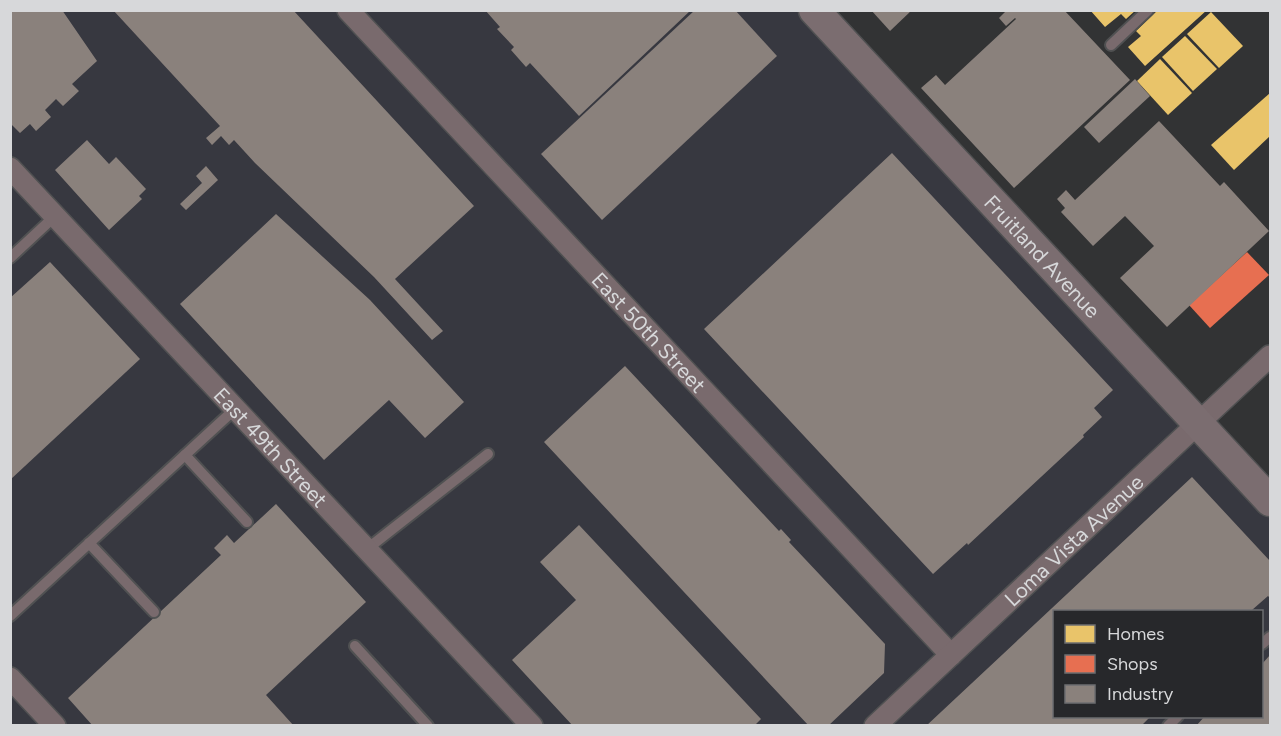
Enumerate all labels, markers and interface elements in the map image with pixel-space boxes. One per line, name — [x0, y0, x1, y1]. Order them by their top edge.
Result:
street label: Fruitland Avenue — [980, 190, 1106, 323]
street label: East 50th Street — [587, 267, 711, 397]
street label: East 49th Street — [209, 382, 333, 512]
street label: Loma Vista Avenue — [999, 469, 1148, 611]
legend — [1053, 610, 1263, 718]
text: Homes — [1107, 623, 1165, 645]
text: Shops — [1107, 653, 1158, 675]
text: Industry — [1107, 683, 1174, 705]

